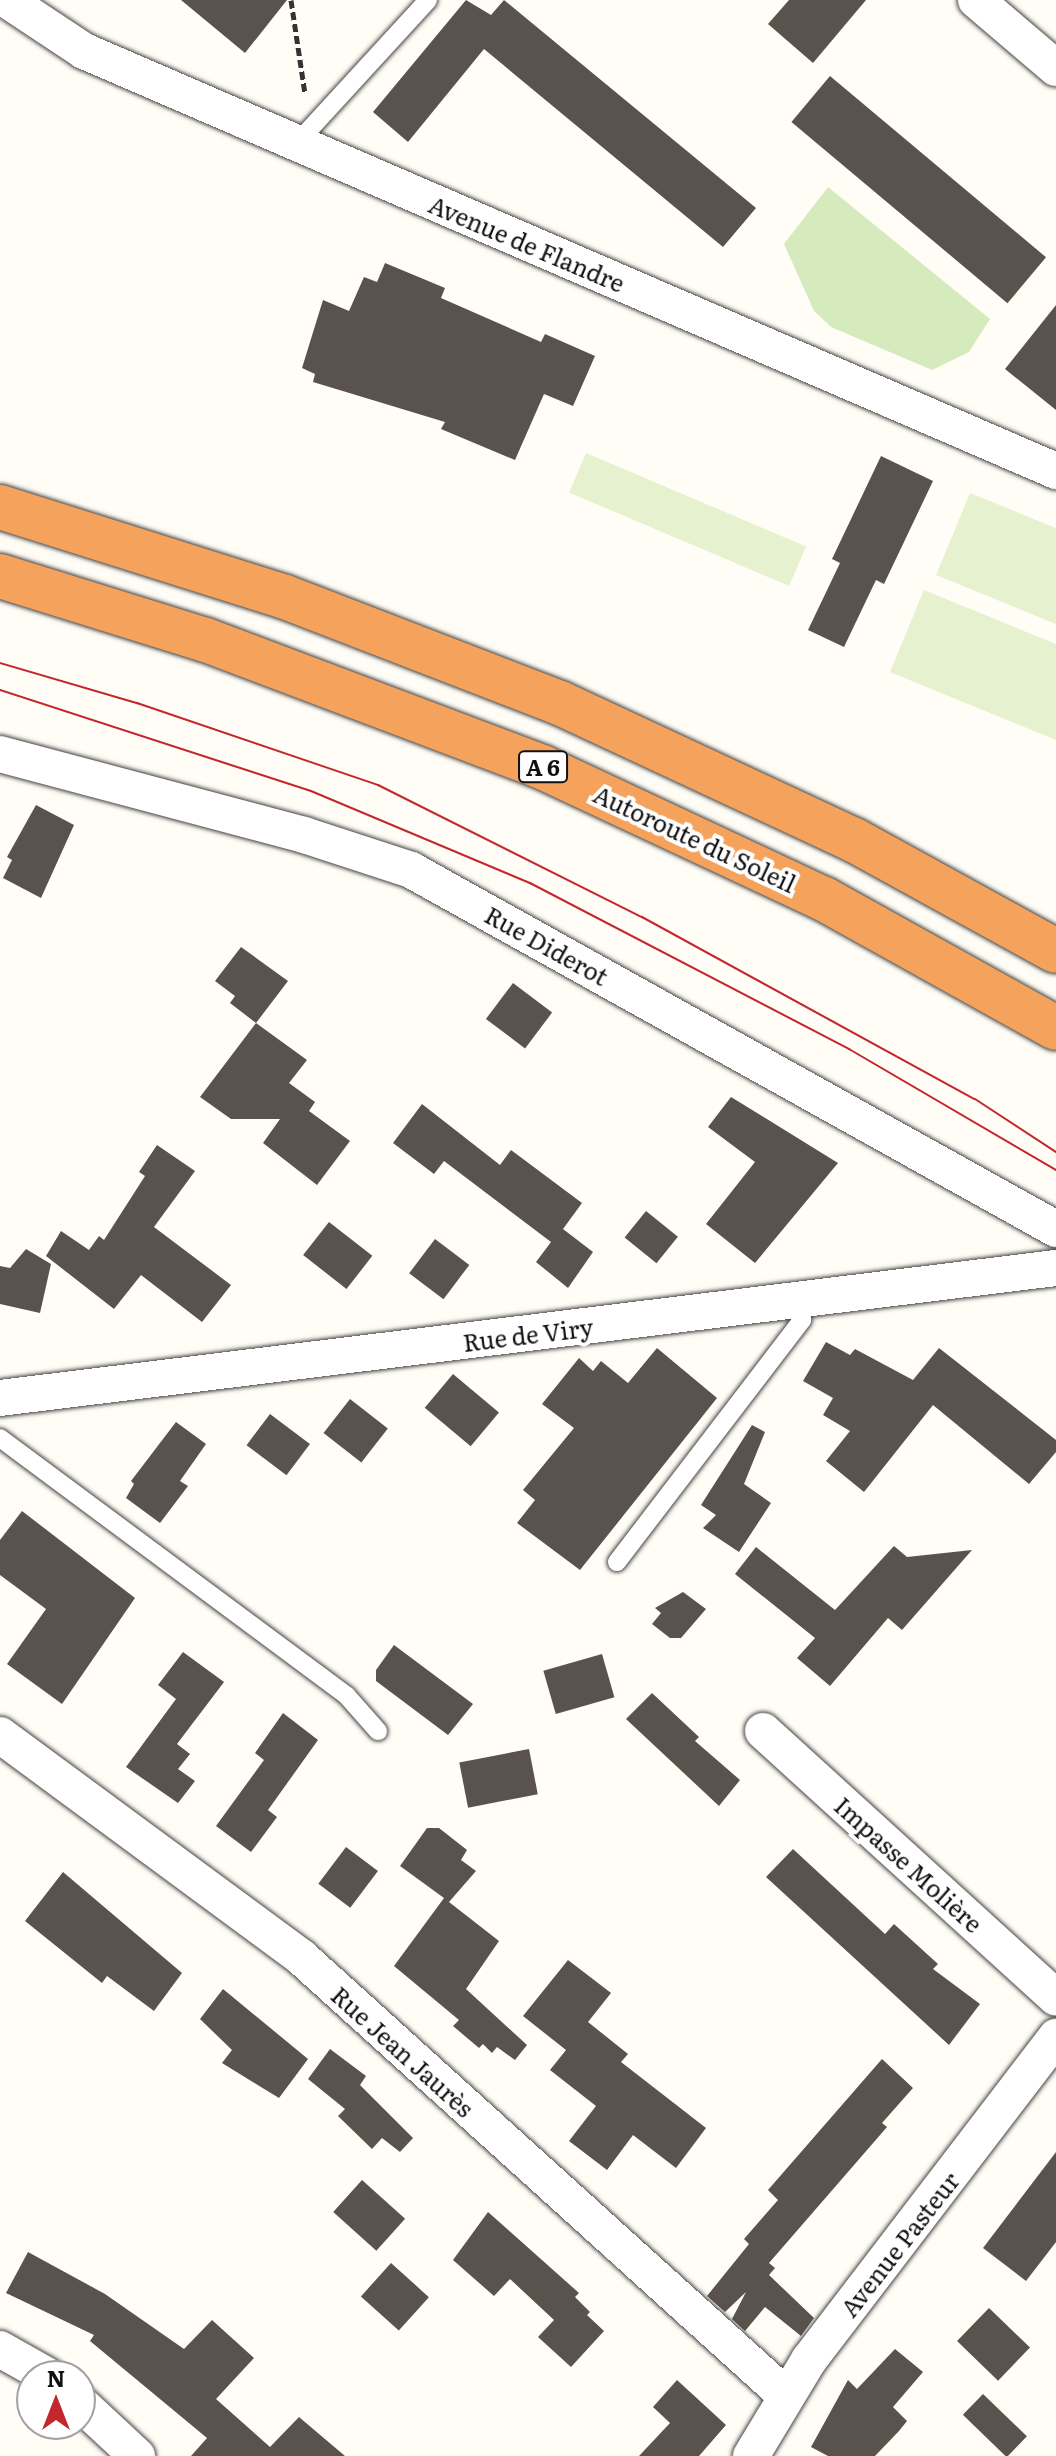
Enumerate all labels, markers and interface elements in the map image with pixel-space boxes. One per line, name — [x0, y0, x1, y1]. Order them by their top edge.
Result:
street label: Avenue de Flandre — [425, 189, 629, 297]
road number: A 6 — [517, 749, 569, 785]
street label: Autoroute du Soleil — [589, 779, 801, 897]
street label: Rue Diderot — [480, 899, 614, 991]
street label: Rue de Viry — [461, 1312, 595, 1356]
street label: Impasse Molière — [829, 1790, 989, 1938]
street label: Rue Jean Jaurès — [326, 1980, 480, 2122]
street label: Avenue Pasteur — [834, 2166, 964, 2322]
north arrow — [16, 2360, 96, 2440]
text: N — [47, 2361, 65, 2394]

